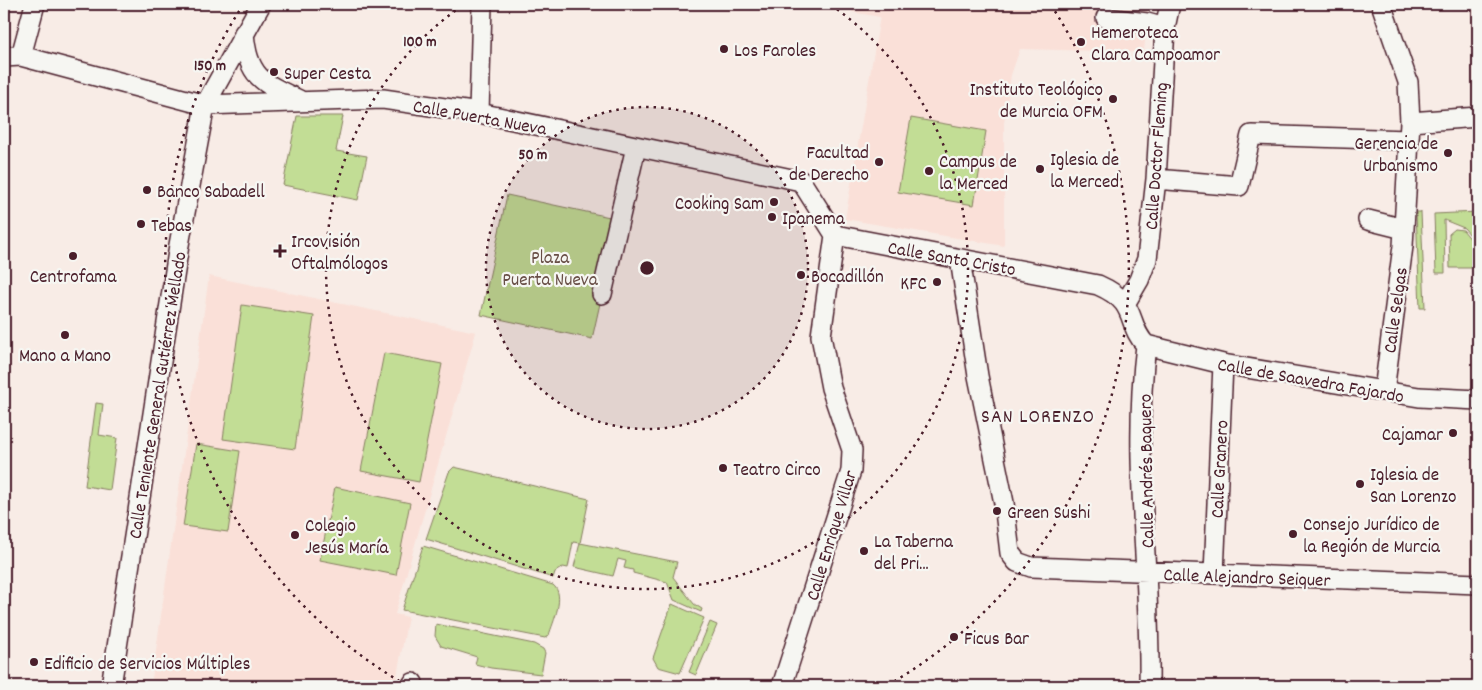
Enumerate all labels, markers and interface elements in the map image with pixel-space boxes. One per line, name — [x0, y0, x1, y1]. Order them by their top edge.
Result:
place label: Hemeroteca Clara Campoamor — [1091, 21, 1220, 70]
text: 100 m — [403, 32, 437, 54]
marker: Hemeroteca Clara Campoamor — [1075, 36, 1087, 48]
place label: Los Faroles — [734, 39, 816, 66]
marker: Los Faroles — [718, 43, 730, 55]
text: 150 m — [194, 56, 226, 78]
place label: Super Cesta — [284, 62, 372, 89]
marker: Super Cesta — [268, 66, 280, 78]
place label: Instituto Teológico de Murcia OFM — [970, 78, 1103, 127]
street label: Calle Doctor Fleming — [1140, 82, 1177, 231]
marker: Instituto Teológico de Murcia OFM — [1107, 93, 1119, 105]
street label: Calle Puerta Nueva — [410, 94, 549, 145]
place label: Gerencia de Urbanismo — [1354, 132, 1438, 181]
place label: Facultad de Derecho — [789, 141, 869, 190]
text: 50 m — [519, 145, 547, 167]
marker: Gerencia de Urbanismo — [1442, 147, 1454, 159]
place label: Iglesia de la Merced — [1050, 148, 1119, 197]
place label: Campus de la Merced — [939, 150, 1017, 199]
marker: Facultad de Derecho — [873, 156, 885, 168]
marker: Iglesia de la Merced — [1034, 163, 1046, 175]
marker: Campus de la Merced — [923, 165, 935, 177]
place label: Banco Sabadell — [157, 180, 265, 207]
marker: Banco Sabadell — [141, 184, 153, 196]
place label: Cooking Sam — [675, 192, 764, 219]
marker: Cooking Sam — [768, 196, 780, 208]
place label: Ipanema — [782, 207, 846, 234]
marker: Ipanema — [766, 211, 778, 223]
place label: Tebas — [151, 214, 192, 241]
marker: Tebas — [135, 218, 147, 230]
place label: Ircovisión Oftalmólogos — [291, 230, 388, 279]
street label: Calle Santo Cristo — [885, 236, 1017, 285]
marker: Ircovisión Oftalmólogos — [273, 244, 287, 258]
park label: Plaza Puerta Nueva — [502, 246, 599, 295]
marker: Centrofama — [67, 250, 79, 262]
street label: Calle Teniente General Gutiérrez Mellado — [123, 250, 196, 541]
centre of rings — [638, 259, 656, 277]
place label: Centrofama — [30, 265, 117, 292]
place label: Bocadillón — [811, 265, 884, 292]
street label: Calle Selgas — [1378, 266, 1417, 355]
marker: Bocadillón — [795, 269, 807, 281]
place label: KFC — [900, 272, 927, 299]
marker: KFC — [931, 276, 943, 288]
marker: Mano a Mano — [59, 329, 71, 341]
place label: Mano a Mano — [19, 344, 111, 371]
street label: Calle de Saavedra Fajardo — [1215, 353, 1406, 412]
street label: Calle Andrés Baquero — [1134, 394, 1163, 548]
district label: SAN LORENZO — [981, 404, 1095, 432]
street label: Calle Granero — [1205, 419, 1238, 519]
place label: Cajamar — [1382, 423, 1443, 450]
marker: Cajamar — [1447, 427, 1459, 439]
place label: Teatro Circo — [733, 458, 821, 485]
marker: Teatro Circo — [717, 462, 729, 474]
place label: Iglesia de San Lorenzo — [1370, 463, 1457, 512]
street label: Calle Enrique Villar — [801, 468, 866, 605]
marker: Iglesia de San Lorenzo — [1354, 478, 1366, 490]
place label: Green Sushi — [1007, 501, 1091, 528]
marker: Green Sushi — [991, 505, 1003, 517]
place label: Consejo Jurídico de la Región de Murcia — [1303, 513, 1441, 562]
place label: Colegio Jesús María — [305, 514, 389, 563]
marker: Consejo Jurídico de la Región de Murcia — [1287, 528, 1299, 540]
marker: Colegio Jesús María — [289, 529, 301, 541]
place label: La Taberna del Pri... — [874, 530, 954, 579]
marker: La Taberna del Pri... — [858, 545, 870, 557]
street label: Calle Alejandro Seiquer — [1163, 563, 1331, 596]
place label: Ficus Bar — [964, 627, 1029, 654]
marker: Ficus Bar — [948, 631, 960, 643]
place label: Edificio de Servicios Múltiples — [44, 652, 250, 679]
marker: Edificio de Servicios Múltiples — [28, 656, 40, 668]

